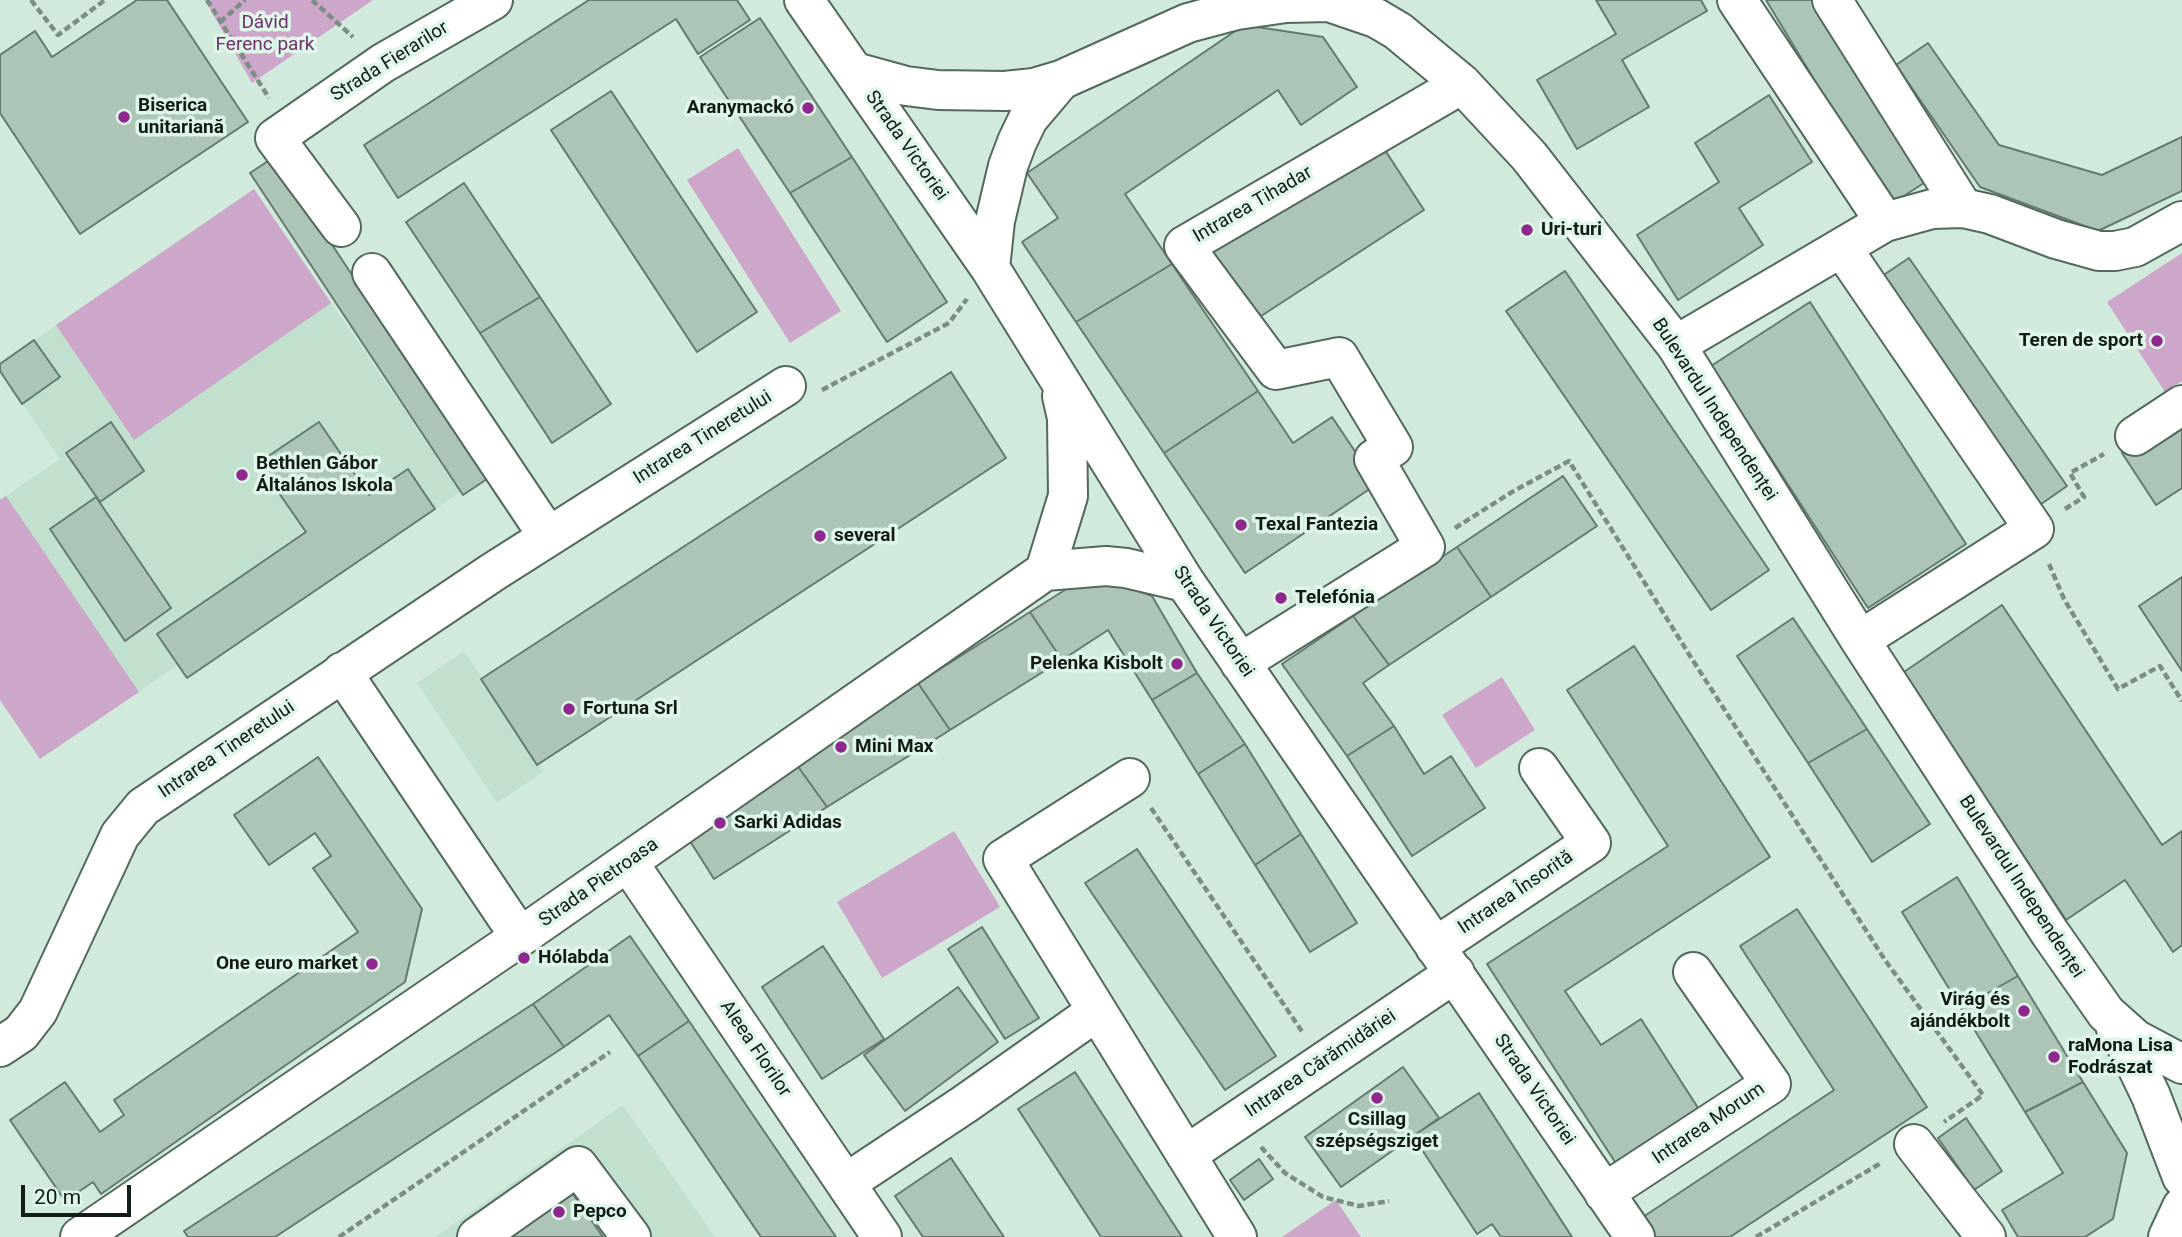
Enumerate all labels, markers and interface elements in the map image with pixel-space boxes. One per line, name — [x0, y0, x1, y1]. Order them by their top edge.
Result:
park label: Dávid Ferenc park — [216, 12, 314, 56]
street label: Strada Fierarilor — [327, 17, 453, 107]
street label: Strada Victoriei — [860, 87, 952, 205]
place label: Biserica unitariană — [138, 95, 224, 139]
place label: Aranymackó — [687, 97, 794, 119]
marker: Aranymackó — [800, 100, 816, 116]
marker: Biserica unitariană — [116, 109, 132, 125]
street label: Intrarea Tihadar — [1189, 162, 1317, 248]
place label: Uri-turi — [1541, 219, 1602, 241]
marker: Uri-turi — [1519, 222, 1535, 238]
street label: Bulevardul Independenței — [1646, 314, 1782, 506]
place label: Teren de sport — [2019, 330, 2143, 352]
marker: Teren de sport — [2149, 333, 2165, 349]
street label: Intrarea Tineretului — [630, 386, 776, 490]
place label: Bethlen Gábor Általános Iskola — [256, 453, 393, 497]
marker: Bethlen Gábor Általános Iskola — [234, 467, 250, 483]
place label: Texal Fantezia — [1255, 514, 1378, 536]
marker: Texal Fantezia — [1233, 517, 1249, 533]
place label: several — [834, 525, 896, 547]
marker: several — [812, 528, 828, 544]
street label: Strada Victoriei — [1167, 562, 1259, 682]
place label: Telefónia — [1295, 587, 1375, 609]
marker: Telefónia — [1273, 590, 1289, 606]
place label: Pelenka Kisbolt — [1030, 653, 1163, 675]
marker: Pelenka Kisbolt — [1169, 656, 1185, 672]
street label: Intrarea Tineretului — [155, 696, 299, 804]
place label: Fortuna Srl — [583, 698, 678, 720]
marker: Fortuna Srl — [561, 701, 577, 717]
place label: Mini Max — [855, 736, 934, 758]
marker: Mini Max — [833, 739, 849, 755]
street label: Bulevardul Independenței — [1953, 791, 2089, 983]
place label: Sarki Adidas — [734, 812, 842, 834]
marker: Sarki Adidas — [712, 815, 728, 831]
street label: Strada Pietroasa — [535, 833, 663, 933]
street label: Intrarea Însorită — [1454, 846, 1578, 940]
place label: Hólabda — [538, 947, 609, 969]
marker: Hólabda — [516, 950, 532, 966]
place label: One euro market — [216, 953, 358, 975]
marker: One euro market — [364, 956, 380, 972]
place label: Virág és ajándékbolt — [1910, 989, 2010, 1033]
street label: Aleea Florilor — [714, 997, 796, 1101]
marker: Virág és ajándékbolt — [2016, 1003, 2032, 1019]
street label: Intrarea Cărămidăriei — [1241, 1005, 1401, 1123]
street label: Strada Victoriei — [1488, 1030, 1580, 1150]
place label: raMona Lisa Fodrászat — [2068, 1035, 2173, 1079]
marker: raMona Lisa Fodrászat — [2046, 1049, 2062, 1065]
street label: Intrarea Morum — [1648, 1078, 1770, 1170]
marker: Csillag szépségsziget — [1369, 1090, 1385, 1106]
place label: Csillag szépségsziget — [1315, 1109, 1439, 1153]
scale bar — [24, 1170, 135, 1214]
text: 20 m — [34, 1185, 81, 1209]
place label: Pepco — [573, 1201, 627, 1223]
marker: Pepco — [551, 1204, 567, 1220]

